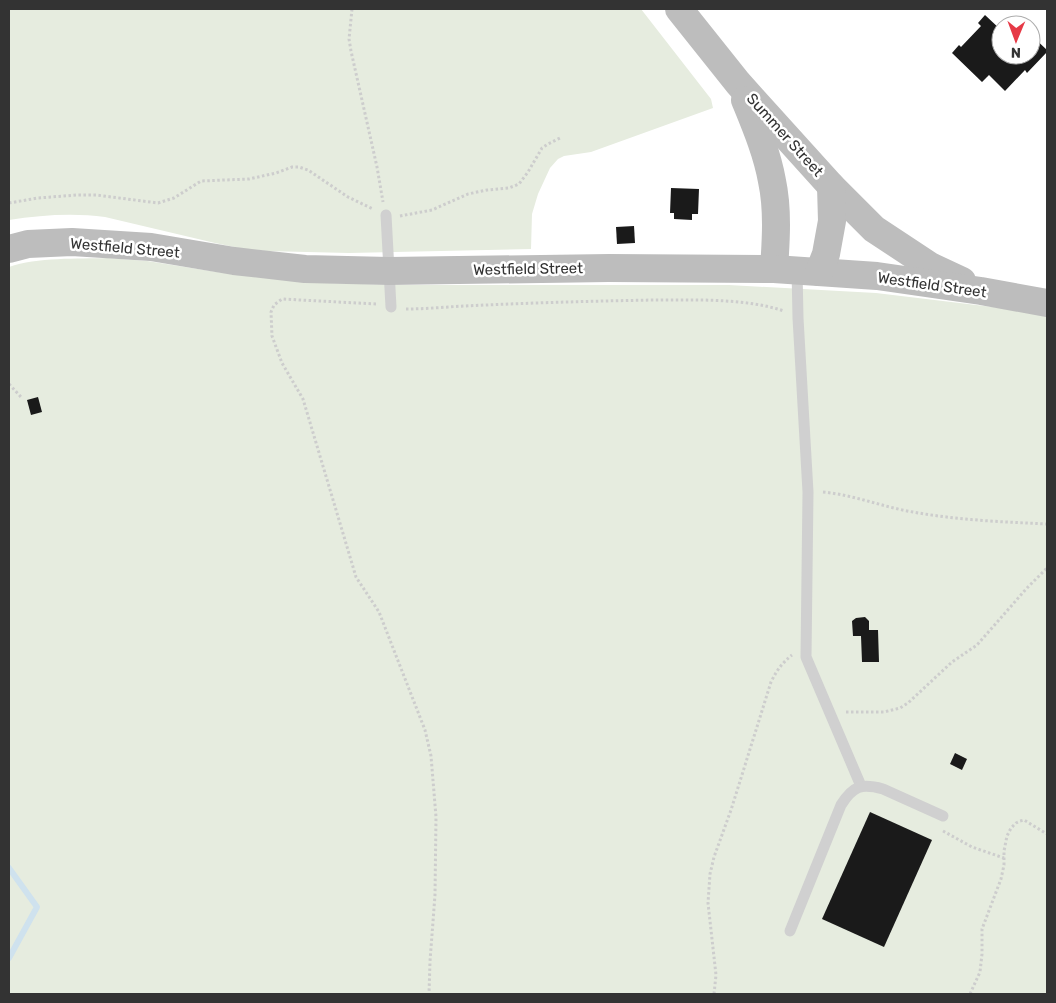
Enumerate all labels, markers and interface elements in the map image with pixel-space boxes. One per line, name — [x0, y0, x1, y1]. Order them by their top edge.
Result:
north arrow — [991, 15, 1041, 65]
text: N — [1011, 44, 1021, 61]
street label: Summer Street — [743, 90, 827, 180]
street label: Westfield Street — [69, 234, 181, 262]
street label: Westfield Street — [473, 259, 583, 279]
street label: Westfield Street — [876, 268, 988, 302]

